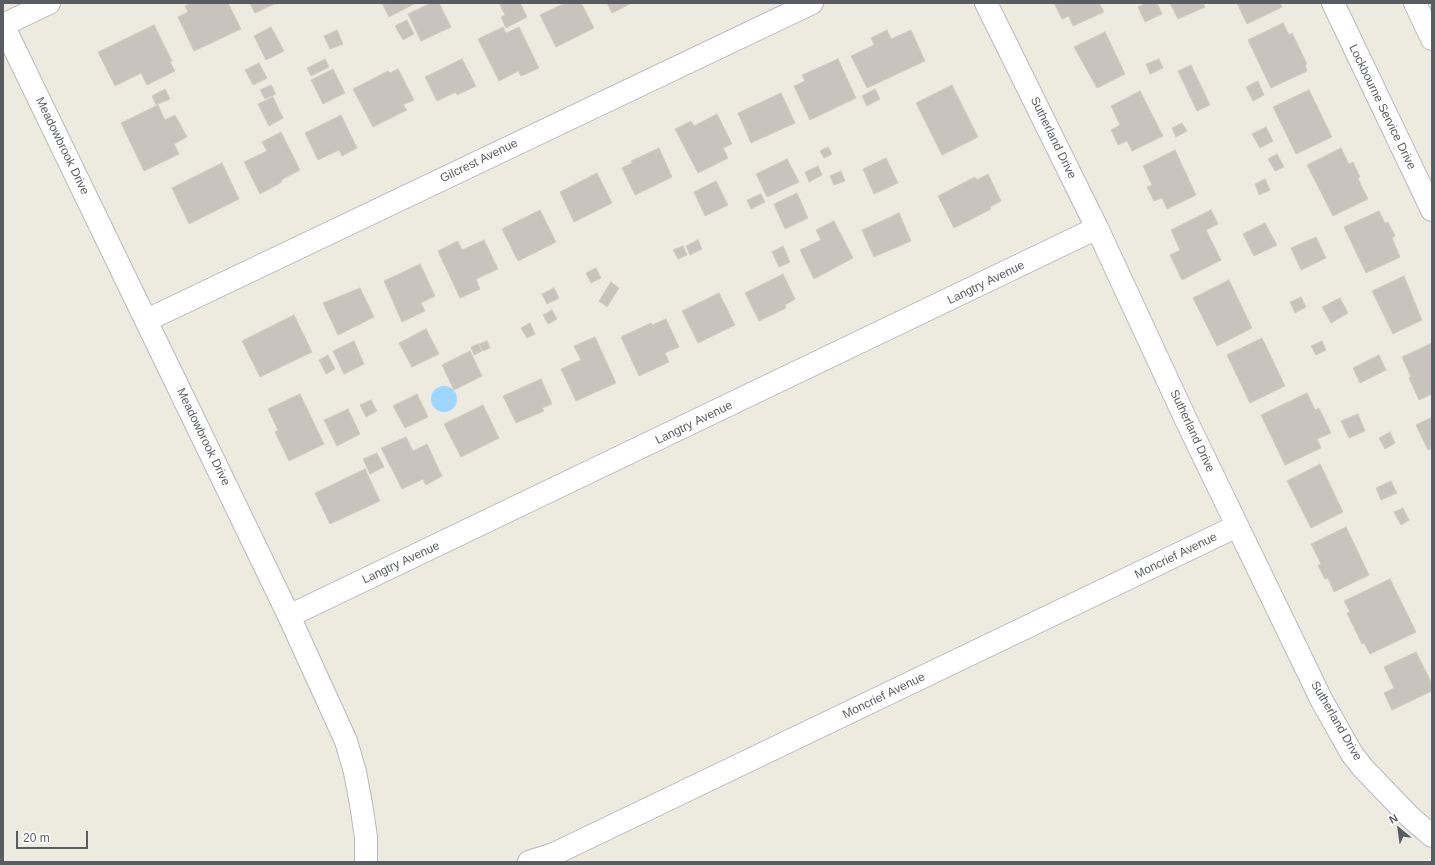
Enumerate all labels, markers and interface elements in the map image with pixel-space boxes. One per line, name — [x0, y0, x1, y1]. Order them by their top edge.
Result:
street label: Lockbourne Service Drive — [1345, 42, 1419, 172]
street label: Meadowbrook Drive — [32, 95, 92, 197]
street label: Sutherland Drive — [1027, 95, 1079, 181]
street label: Gilcrest Avenue — [438, 136, 520, 186]
street label: Langtry Avenue — [945, 258, 1027, 308]
street label: Meadowbrook Drive — [173, 386, 233, 488]
street label: Sutherland Drive — [1167, 387, 1217, 475]
street label: Langtry Avenue — [653, 398, 735, 448]
street label: Moncrief Avenue — [1132, 530, 1220, 582]
street label: Langtry Avenue — [360, 539, 442, 587]
street label: Moncrief Avenue — [840, 670, 928, 722]
street label: Sutherland Drive — [1307, 679, 1365, 763]
north arrow — [1379, 809, 1419, 849]
text: N — [1387, 811, 1400, 826]
scale bar — [18, 823, 90, 849]
text: 20 m — [23, 831, 50, 845]

